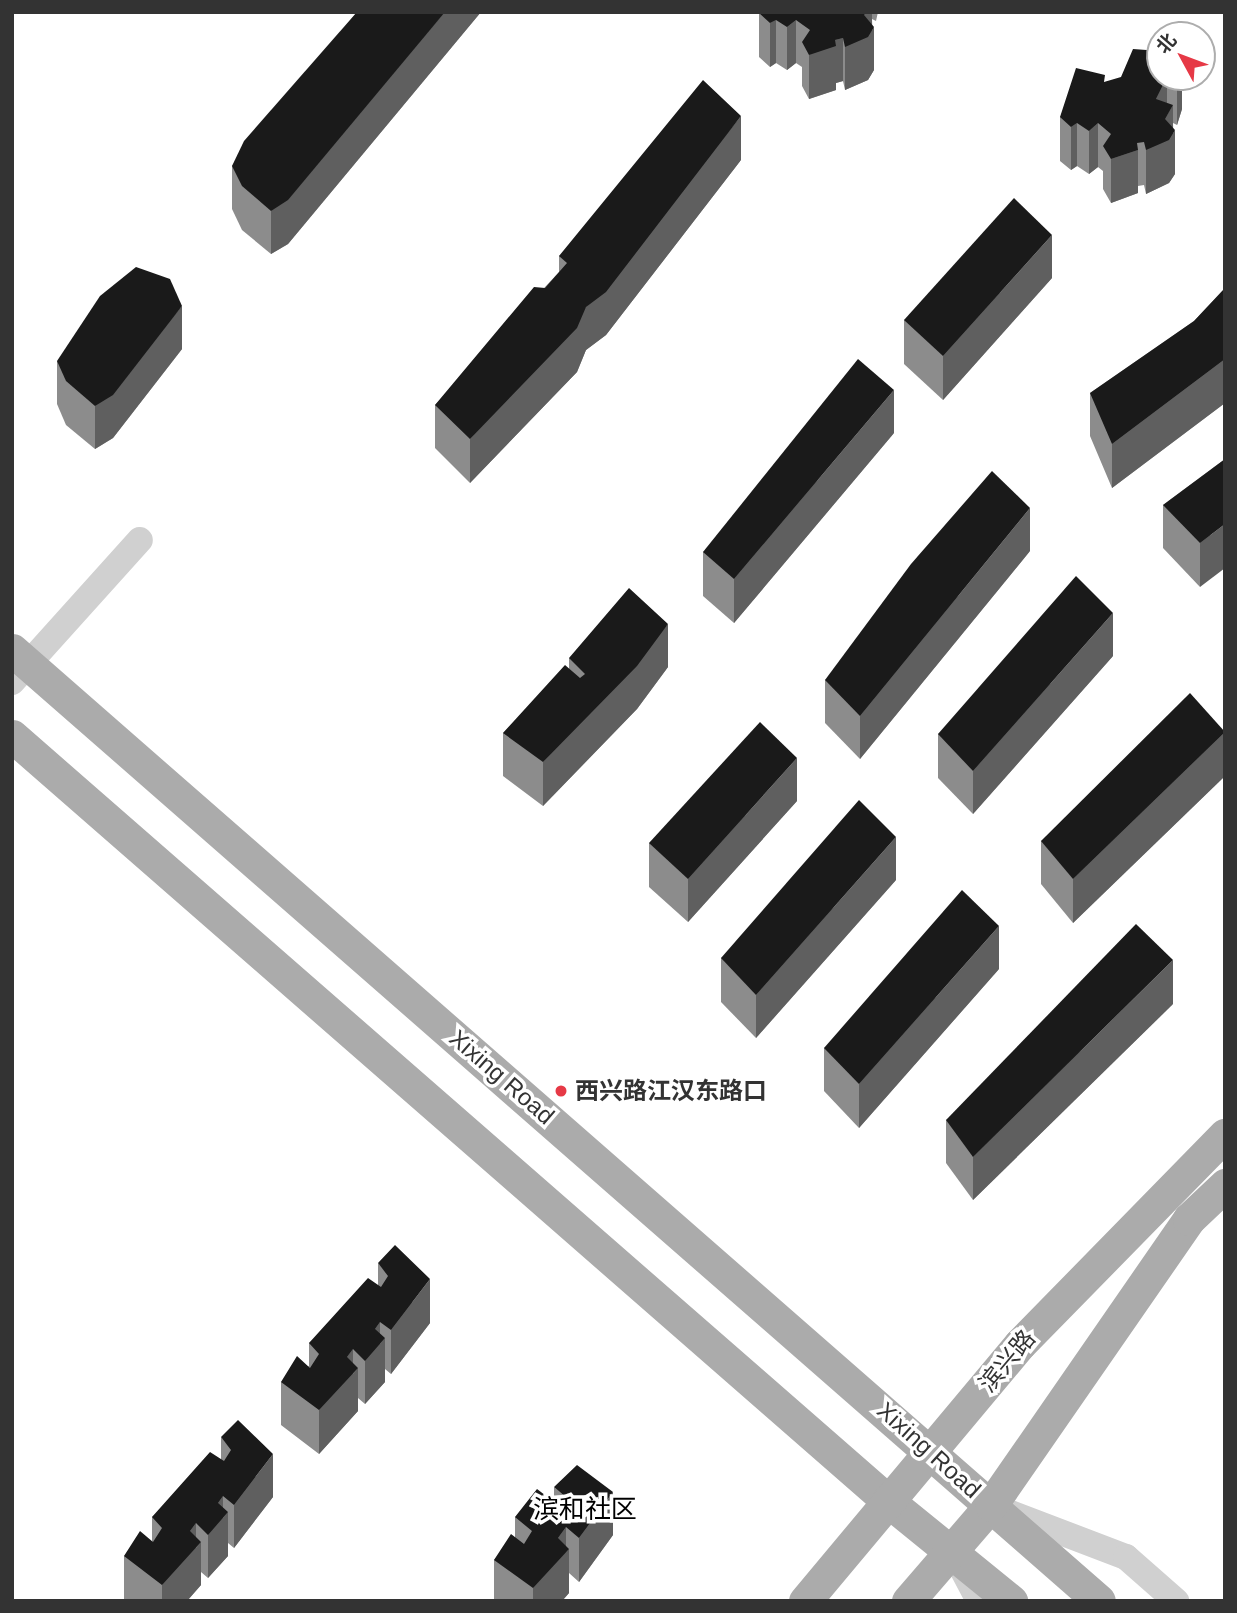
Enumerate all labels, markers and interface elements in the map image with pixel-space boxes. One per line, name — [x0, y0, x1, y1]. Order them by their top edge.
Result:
north arrow — [1146, 21, 1216, 91]
text: 北 — [1152, 29, 1180, 57]
street label: Xixing Road — [444, 1024, 560, 1130]
place label: 西兴路江汉东路口 — [575, 1077, 767, 1105]
marker: 西兴路江汉东路口 — [553, 1083, 569, 1099]
street label: 滨兴路 — [973, 1324, 1041, 1398]
street label: Xixing Road — [871, 1396, 987, 1504]
district label: 滨和社区 — [533, 1494, 637, 1526]

